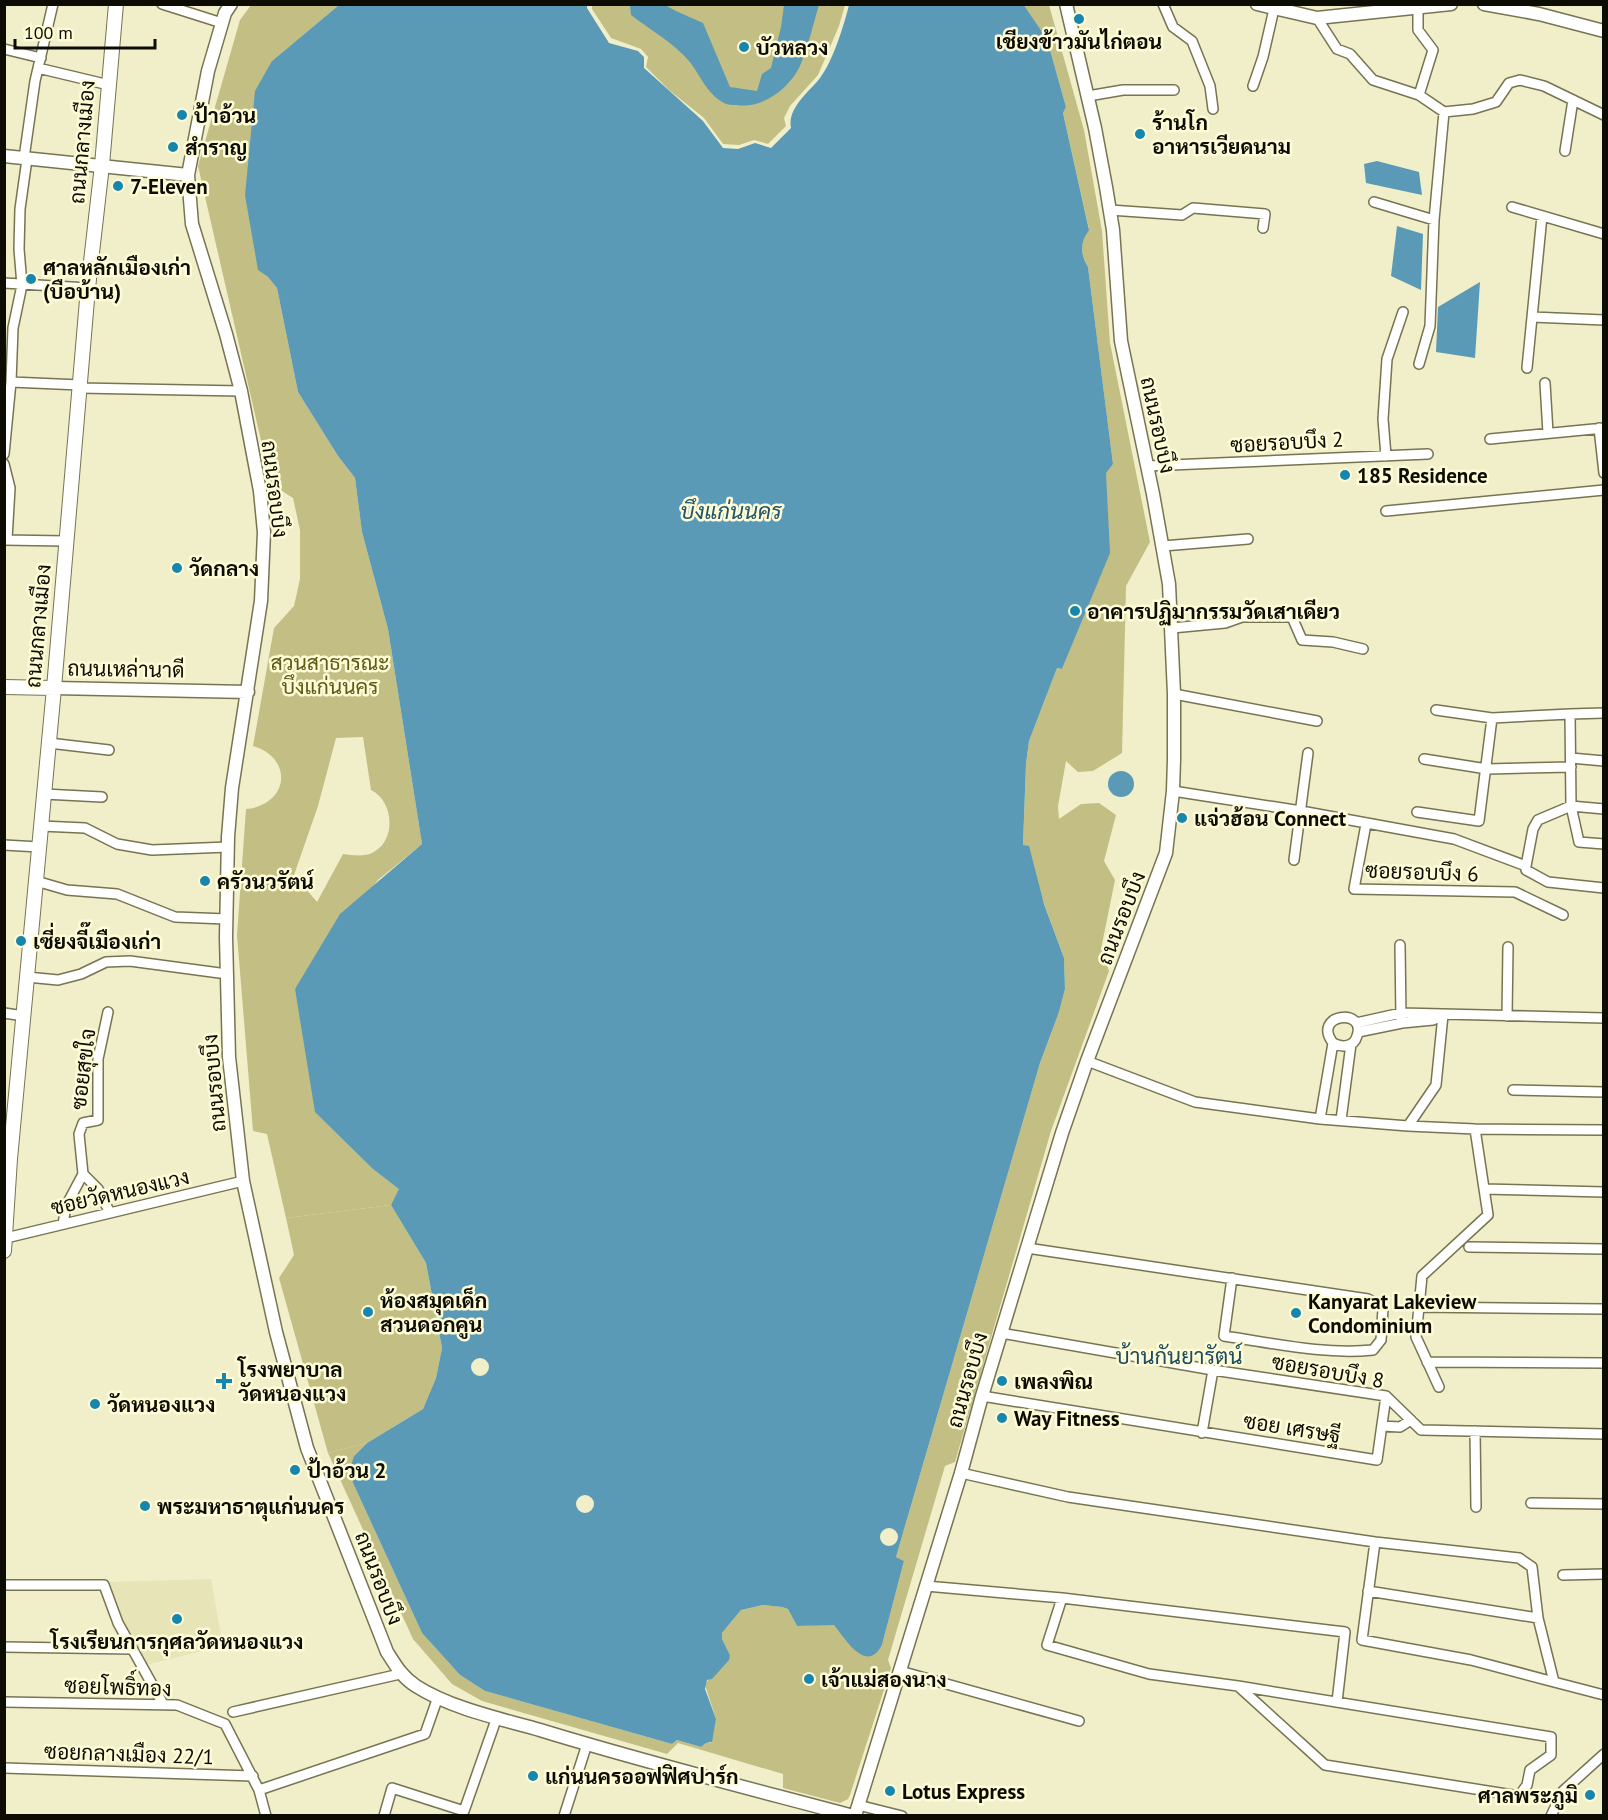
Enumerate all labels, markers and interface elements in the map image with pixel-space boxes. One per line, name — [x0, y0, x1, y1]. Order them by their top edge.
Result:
scale bar — [15, 12, 154, 50]
marker: เชียงข้าวมันไก่ตอน — [1072, 12, 1086, 26]
text: 100 m — [24, 21, 73, 44]
place label: เชียงข้าวมันไก่ตอน — [996, 28, 1162, 55]
place label: บัวหลวง — [756, 34, 828, 61]
marker: บัวหลวง — [737, 40, 751, 54]
street label: ถนนกลางเมือง — [63, 79, 101, 205]
place label: ป้าอ้วน — [194, 102, 256, 129]
marker: ป้าอ้วน — [175, 108, 189, 122]
place label: ร้านโก อาหารเวียดนาม — [1152, 109, 1291, 160]
marker: ร้านโก อาหารเวียดนาม — [1133, 127, 1147, 141]
place label: สำราญ — [185, 134, 247, 161]
marker: สำราญ — [166, 140, 180, 154]
place label: 7-Eleven — [130, 173, 208, 200]
marker: 7-Eleven — [111, 179, 125, 193]
place label: ศาลหลักเมืองเก่า (บือบ้าน) — [43, 254, 191, 305]
marker: ศาลหลักเมืองเก่า (บือบ้าน) — [24, 272, 38, 286]
street label: ถนนรอบบึง — [1135, 374, 1181, 476]
street label: ซอยรอบบึง 2 — [1230, 426, 1344, 458]
street label: ถนนรอบบึง — [256, 439, 294, 539]
place label: 185 Residence — [1357, 462, 1488, 489]
marker: 185 Residence — [1338, 468, 1352, 482]
water label: บึงแก่นนคร — [680, 497, 783, 525]
place label: วัดกลาง — [189, 555, 259, 582]
marker: วัดกลาง — [170, 561, 184, 575]
street label: ถนนกลางเมือง — [19, 563, 57, 689]
place label: อาคารปฏิมากรรมวัดเสาเดียว — [1087, 598, 1340, 626]
marker: อาคารปฏิมากรรมวัดเสาเดียว — [1068, 604, 1082, 618]
park label: สวนสาธารณะ บึงแก่นนคร — [270, 649, 390, 700]
street label: ถนนเหล่านาดี — [67, 654, 185, 684]
place label: แจ่วฮ้อน Connect — [1194, 805, 1347, 832]
marker: แจ่วฮ้อน Connect — [1175, 811, 1189, 825]
street label: ซอยรอบบึง 6 — [1365, 857, 1479, 887]
street label: ถนนรอบบึง — [1091, 867, 1151, 969]
place label: ครัวนวรัตน์ — [217, 868, 315, 895]
marker: ครัวนวรัตน์ — [198, 874, 212, 888]
place label: เซี่ยงจี๊เมืองเก่า — [33, 921, 161, 955]
marker: เซี่ยงจี๊เมืองเก่า — [14, 934, 28, 948]
street label: ซอยสุขใจ — [65, 1027, 102, 1111]
street label: ถนนรอบบึง — [196, 1033, 232, 1133]
street label: ซอยวัดหนองแวง — [48, 1163, 192, 1221]
place label: ห้องสมุดเด็ก สวนดอกคูน — [380, 1287, 487, 1339]
place label: Kanyarat Lakeview Condominium — [1308, 1288, 1477, 1339]
marker: ห้องสมุดเด็ก สวนดอกคูน — [361, 1305, 375, 1319]
marker: Kanyarat Lakeview Condominium — [1289, 1306, 1303, 1320]
street label: ถนนรอบบึง — [941, 1329, 993, 1431]
district label: บ้านกันยารัตน์ — [1116, 1342, 1242, 1370]
street label: ซอยรอบบึง 8 — [1270, 1348, 1386, 1394]
place label: โรงพยาบาล วัดหนองแวง — [236, 1356, 346, 1407]
place label: เพลงพิณ — [1014, 1368, 1093, 1395]
marker: โรงพยาบาล วัดหนองแวง — [215, 1372, 233, 1390]
marker: เพลงพิณ — [995, 1374, 1009, 1388]
place label: วัดหนองแวง — [107, 1391, 215, 1418]
marker: วัดหนองแวง — [88, 1397, 102, 1411]
place label: Way Fitness — [1014, 1405, 1120, 1432]
street label: ซอย เศรษฐี — [1242, 1407, 1342, 1449]
marker: Way Fitness — [995, 1411, 1009, 1425]
place label: ป้าอ้วน 2 — [307, 1457, 387, 1484]
marker: ป้าอ้วน 2 — [288, 1463, 302, 1477]
place label: พระมหาธาตุแก่นนคร — [157, 1493, 344, 1522]
marker: พระมหาธาตุแก่นนคร — [138, 1499, 152, 1513]
street label: ถนนรอบบึง — [349, 1527, 409, 1629]
marker: โรงเรียนการกุศลวัดหนองแวง — [170, 1612, 184, 1626]
place label: โรงเรียนการกุศลวัดหนองแวง — [49, 1628, 303, 1657]
street label: ซอยโพธิ์ทอง — [64, 1666, 172, 1702]
place label: เจ้าแม่สองนาง — [821, 1666, 947, 1693]
marker: เจ้าแม่สองนาง — [802, 1672, 816, 1686]
street label: ซอยกลางเมือง 22/1 — [44, 1738, 214, 1770]
place label: แก่นนครออฟฟิศปาร์ก — [545, 1763, 738, 1790]
marker: แก่นนครออฟฟิศปาร์ก — [526, 1769, 540, 1783]
place label: Lotus Express — [902, 1778, 1025, 1805]
place label: ศาลพระภูมิ — [1478, 1782, 1578, 1810]
marker: Lotus Express — [883, 1784, 897, 1798]
marker: ศาลพระภูมิ — [1583, 1788, 1597, 1802]

